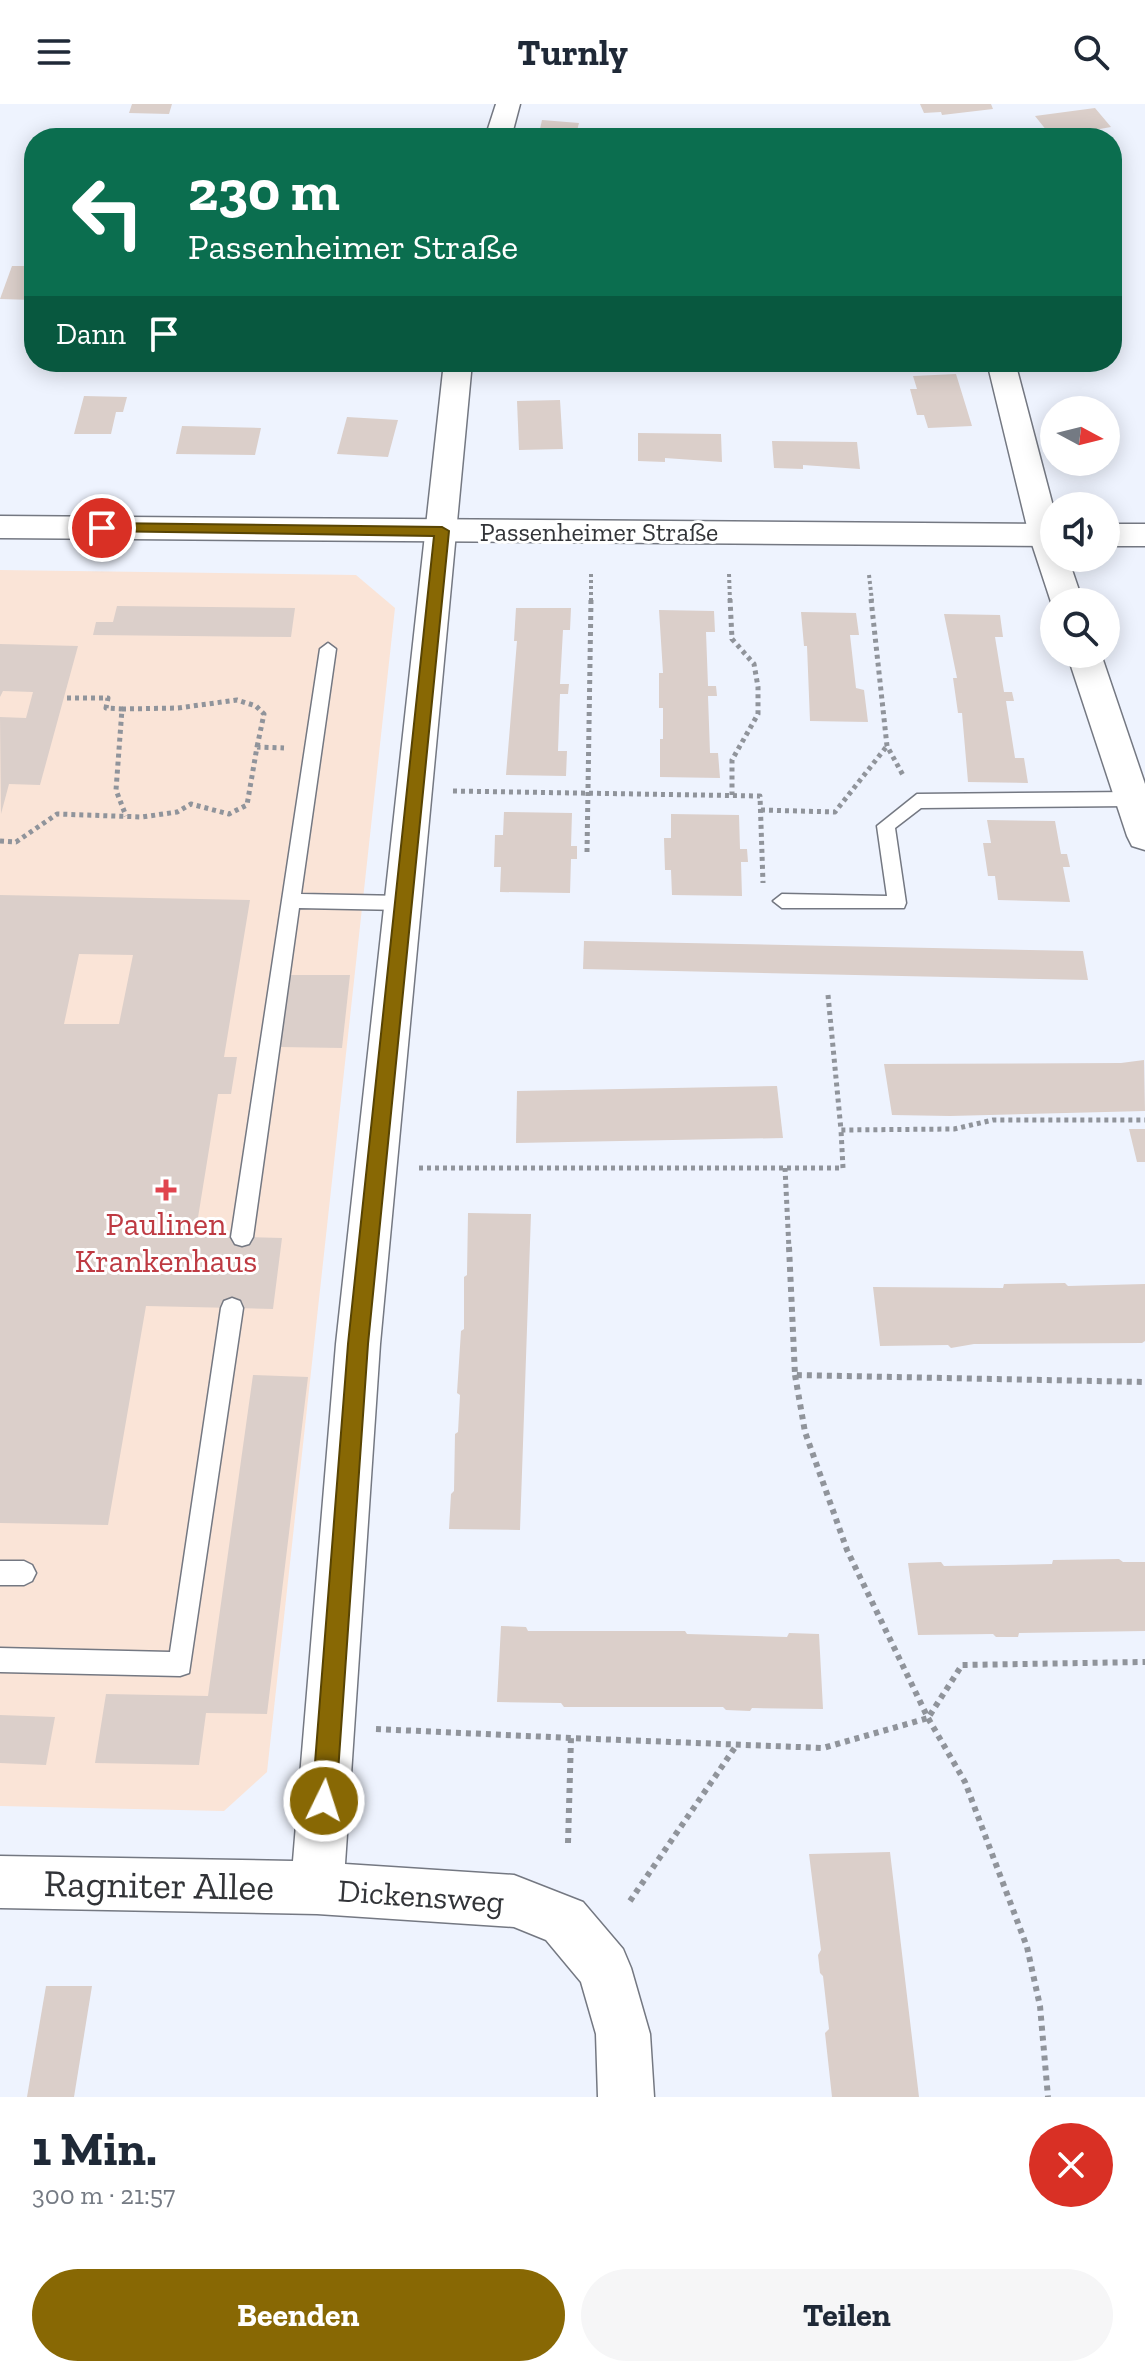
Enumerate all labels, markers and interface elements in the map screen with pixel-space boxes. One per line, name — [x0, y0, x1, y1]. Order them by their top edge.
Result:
icon: menu — [32, 30, 76, 74]
icon: search — [1069, 30, 1113, 74]
text: Turnly — [517, 31, 628, 74]
text: 230 m — [188, 157, 340, 224]
icon: left — [56, 160, 160, 264]
text: Passenheimer Straße — [188, 225, 518, 268]
icon: arrive — [142, 312, 186, 356]
text: Dann — [56, 316, 126, 352]
north arrow — [1040, 396, 1120, 476]
map controls — [1040, 396, 1120, 668]
button: sound — [1040, 492, 1120, 572]
pin — [68, 494, 136, 562]
icon: arrive — [80, 506, 124, 550]
street label: Passenheimer Straße — [480, 516, 718, 548]
button: search — [1040, 588, 1120, 668]
marker: Paulinen Krankenhaus — [155, 1179, 177, 1201]
place label: Paulinen Krankenhaus — [75, 1205, 257, 1280]
position arrow — [282, 1759, 366, 1843]
street label: Ragniter Allee — [43, 1860, 275, 1910]
street label: Dickensweg — [337, 1871, 505, 1921]
text: 1 Min. — [32, 2120, 157, 2177]
button: close — [1029, 2123, 1113, 2207]
text: 300 m · 21:57 — [32, 2179, 175, 2211]
button: Beenden — [32, 2269, 565, 2361]
button: Teilen — [581, 2269, 1113, 2361]

